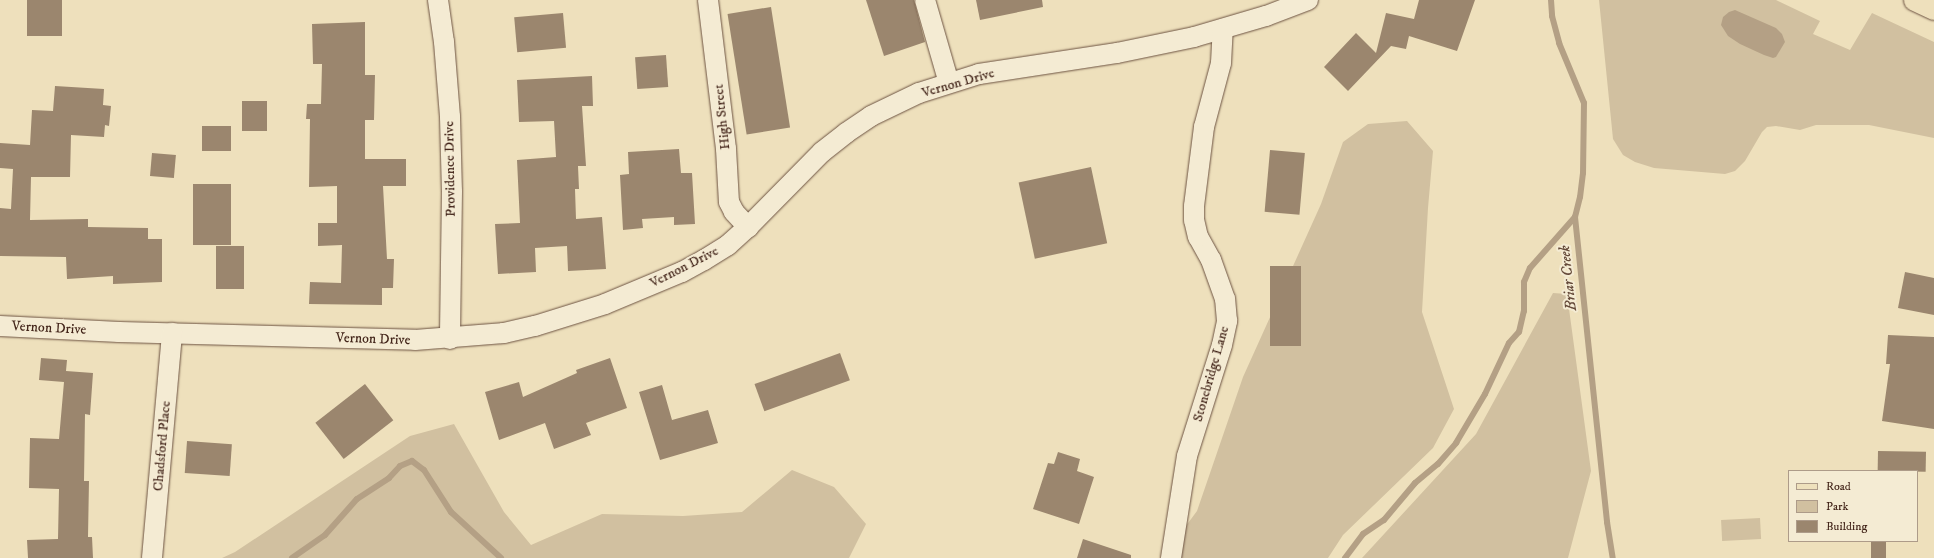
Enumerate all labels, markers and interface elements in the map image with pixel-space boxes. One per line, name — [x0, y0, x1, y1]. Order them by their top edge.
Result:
street label: Vernon Drive — [920, 65, 996, 101]
street label: High Street — [710, 83, 734, 151]
street label: Providence Drive — [441, 121, 459, 217]
street label: Vernon Drive — [647, 243, 721, 291]
water label: Briar Creek — [1556, 244, 1580, 312]
street label: Vernon Drive — [11, 318, 87, 338]
street label: Stonebridge Lane — [1189, 324, 1233, 424]
street label: Vernon Drive — [335, 329, 411, 349]
street label: Chadsford Place — [150, 400, 174, 492]
legend — [1788, 470, 1918, 542]
text: Road — [1826, 479, 1851, 494]
text: Park — [1826, 499, 1848, 514]
text: Building — [1826, 519, 1867, 534]

